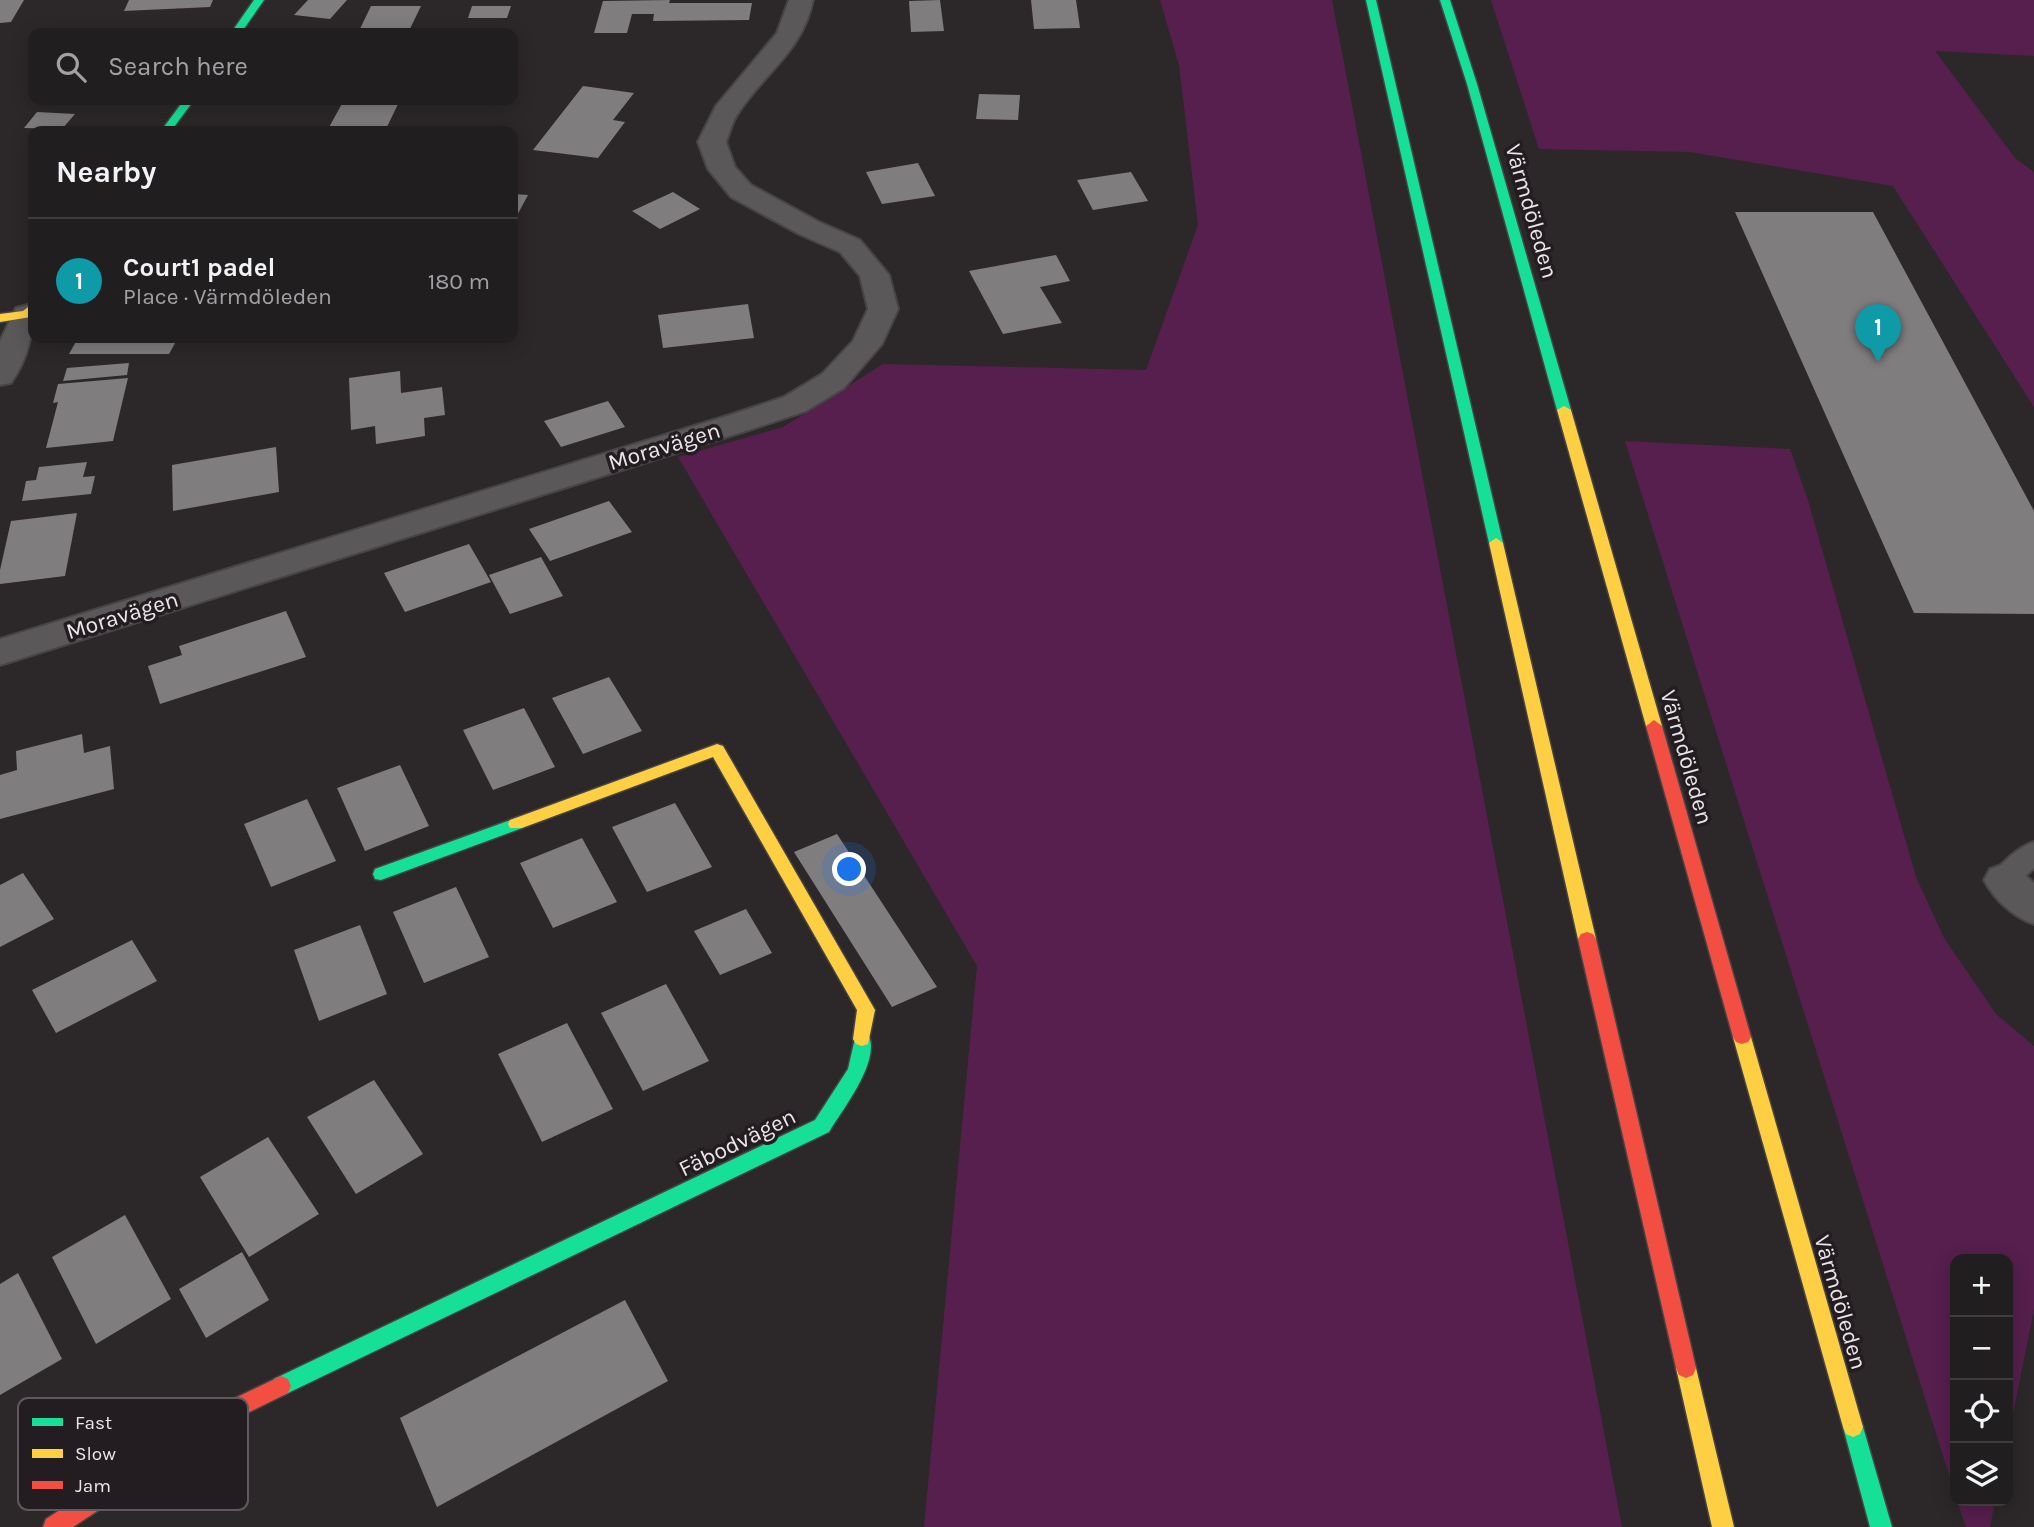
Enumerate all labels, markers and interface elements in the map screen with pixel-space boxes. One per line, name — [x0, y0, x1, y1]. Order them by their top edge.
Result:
search box — [28, 28, 518, 105]
icon: search — [52, 48, 90, 86]
text: Search here — [108, 51, 248, 82]
street label: Värmdöleden — [1499, 141, 1564, 281]
text: Nearby — [56, 154, 156, 190]
text: Court1 padel — [123, 252, 276, 283]
text: 1 — [75, 268, 83, 295]
text: 180 m — [428, 268, 490, 295]
text: Place · Värmdöleden — [123, 283, 332, 310]
pin: 1 — [1855, 304, 1901, 362]
street label: Moravägen — [605, 417, 724, 476]
street label: Moravägen — [63, 586, 182, 645]
street label: Värmdöleden — [1654, 687, 1719, 827]
your location — [832, 852, 866, 886]
street label: Fäbodvägen — [674, 1103, 800, 1182]
street label: Värmdöleden — [1808, 1232, 1873, 1372]
map controls — [1950, 1254, 2013, 1506]
button: + — [1950, 1254, 2013, 1317]
button: − — [1950, 1317, 2013, 1380]
button: locate — [1950, 1380, 2013, 1443]
legend — [18, 1398, 248, 1510]
text: Fast — [75, 1412, 112, 1434]
text: Slow — [75, 1443, 116, 1465]
button: layers — [1950, 1443, 2013, 1506]
text: Jam — [75, 1475, 111, 1497]

